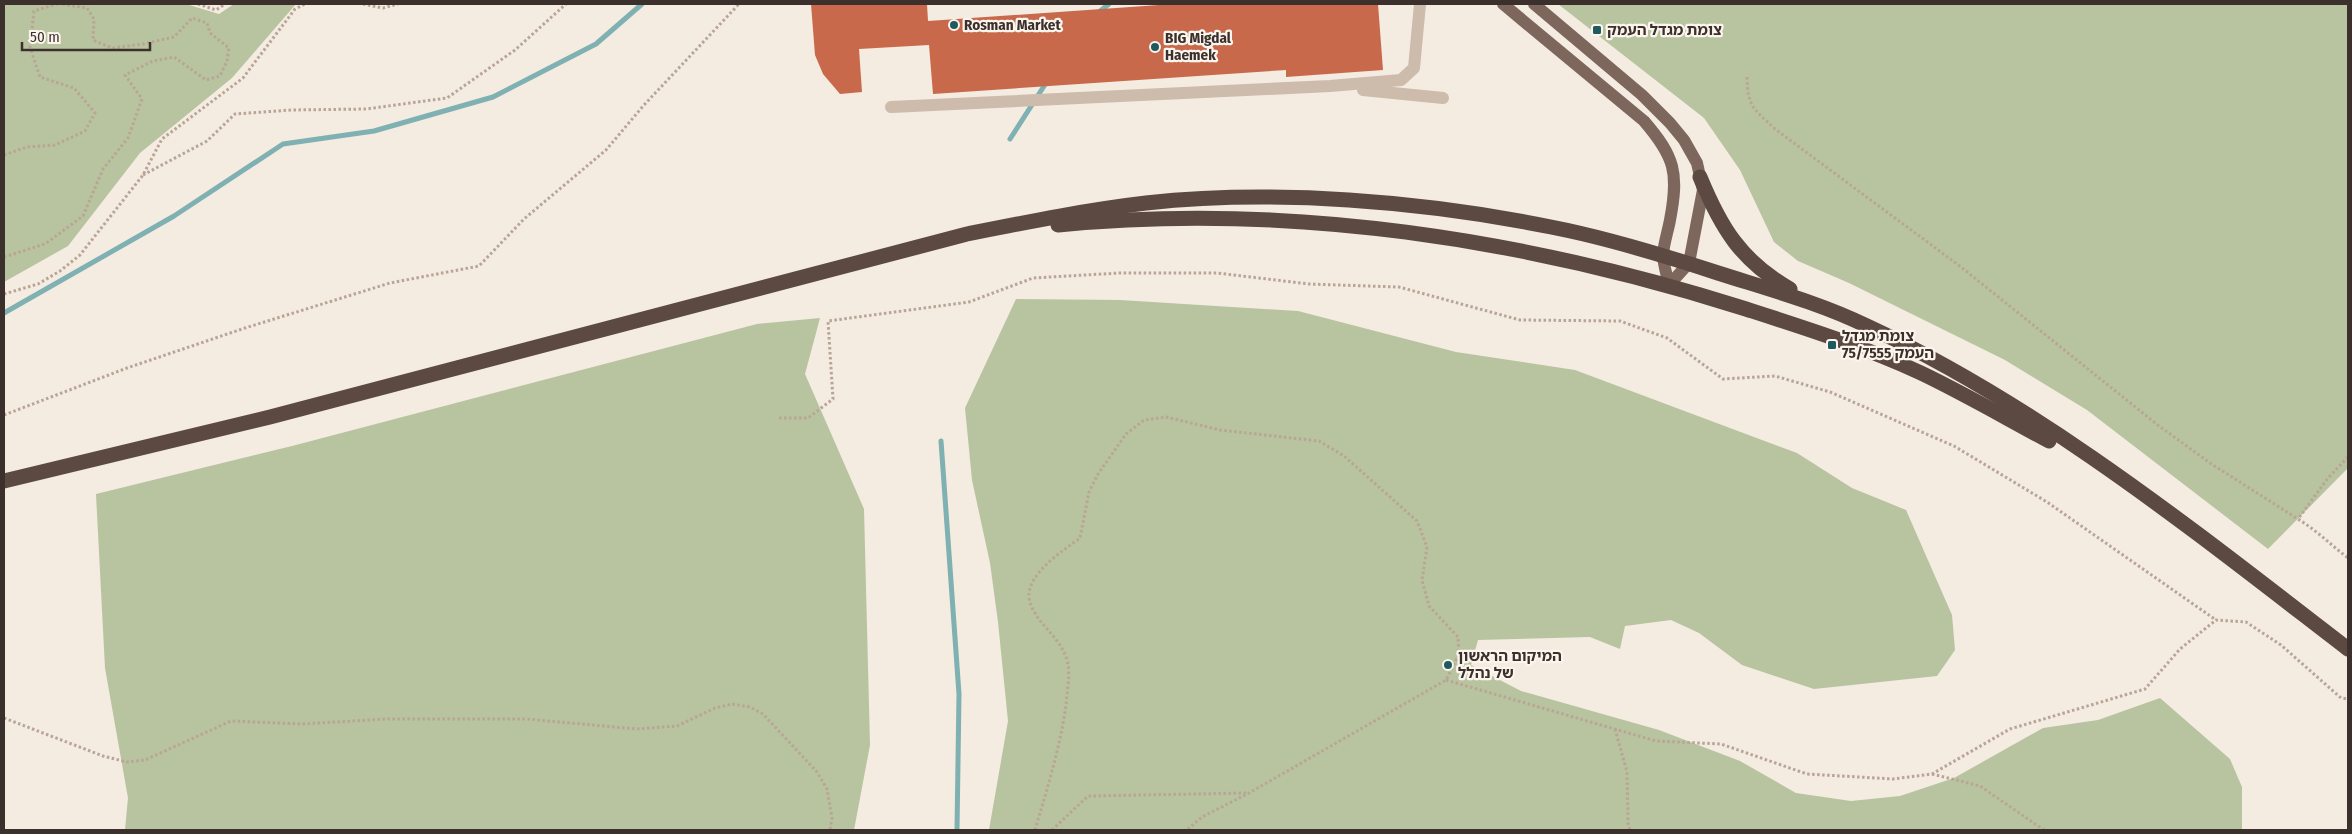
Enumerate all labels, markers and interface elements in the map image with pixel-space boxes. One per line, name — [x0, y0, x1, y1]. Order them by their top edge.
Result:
place label: Rosman Market — [964, 16, 1061, 34]
marker: Rosman Market — [948, 19, 960, 31]
scale bar — [22, 20, 150, 52]
place label: צומת מגדל העמק — [1607, 21, 1722, 39]
marker: צומת מגדל העמק — [1591, 24, 1603, 36]
text: 50 m — [30, 28, 60, 46]
place label: BIG Migdal Haemek — [1165, 29, 1232, 64]
marker: BIG Migdal Haemek — [1149, 41, 1161, 53]
place label: צומת מגדל העמק 75/7555 — [1842, 327, 1934, 362]
marker: צומת מגדל העמק 75/7555 — [1826, 339, 1838, 351]
place label: המיקום הראשון של נהלל — [1458, 647, 1562, 682]
marker: המיקום הראשון של נהלל — [1442, 659, 1454, 671]

